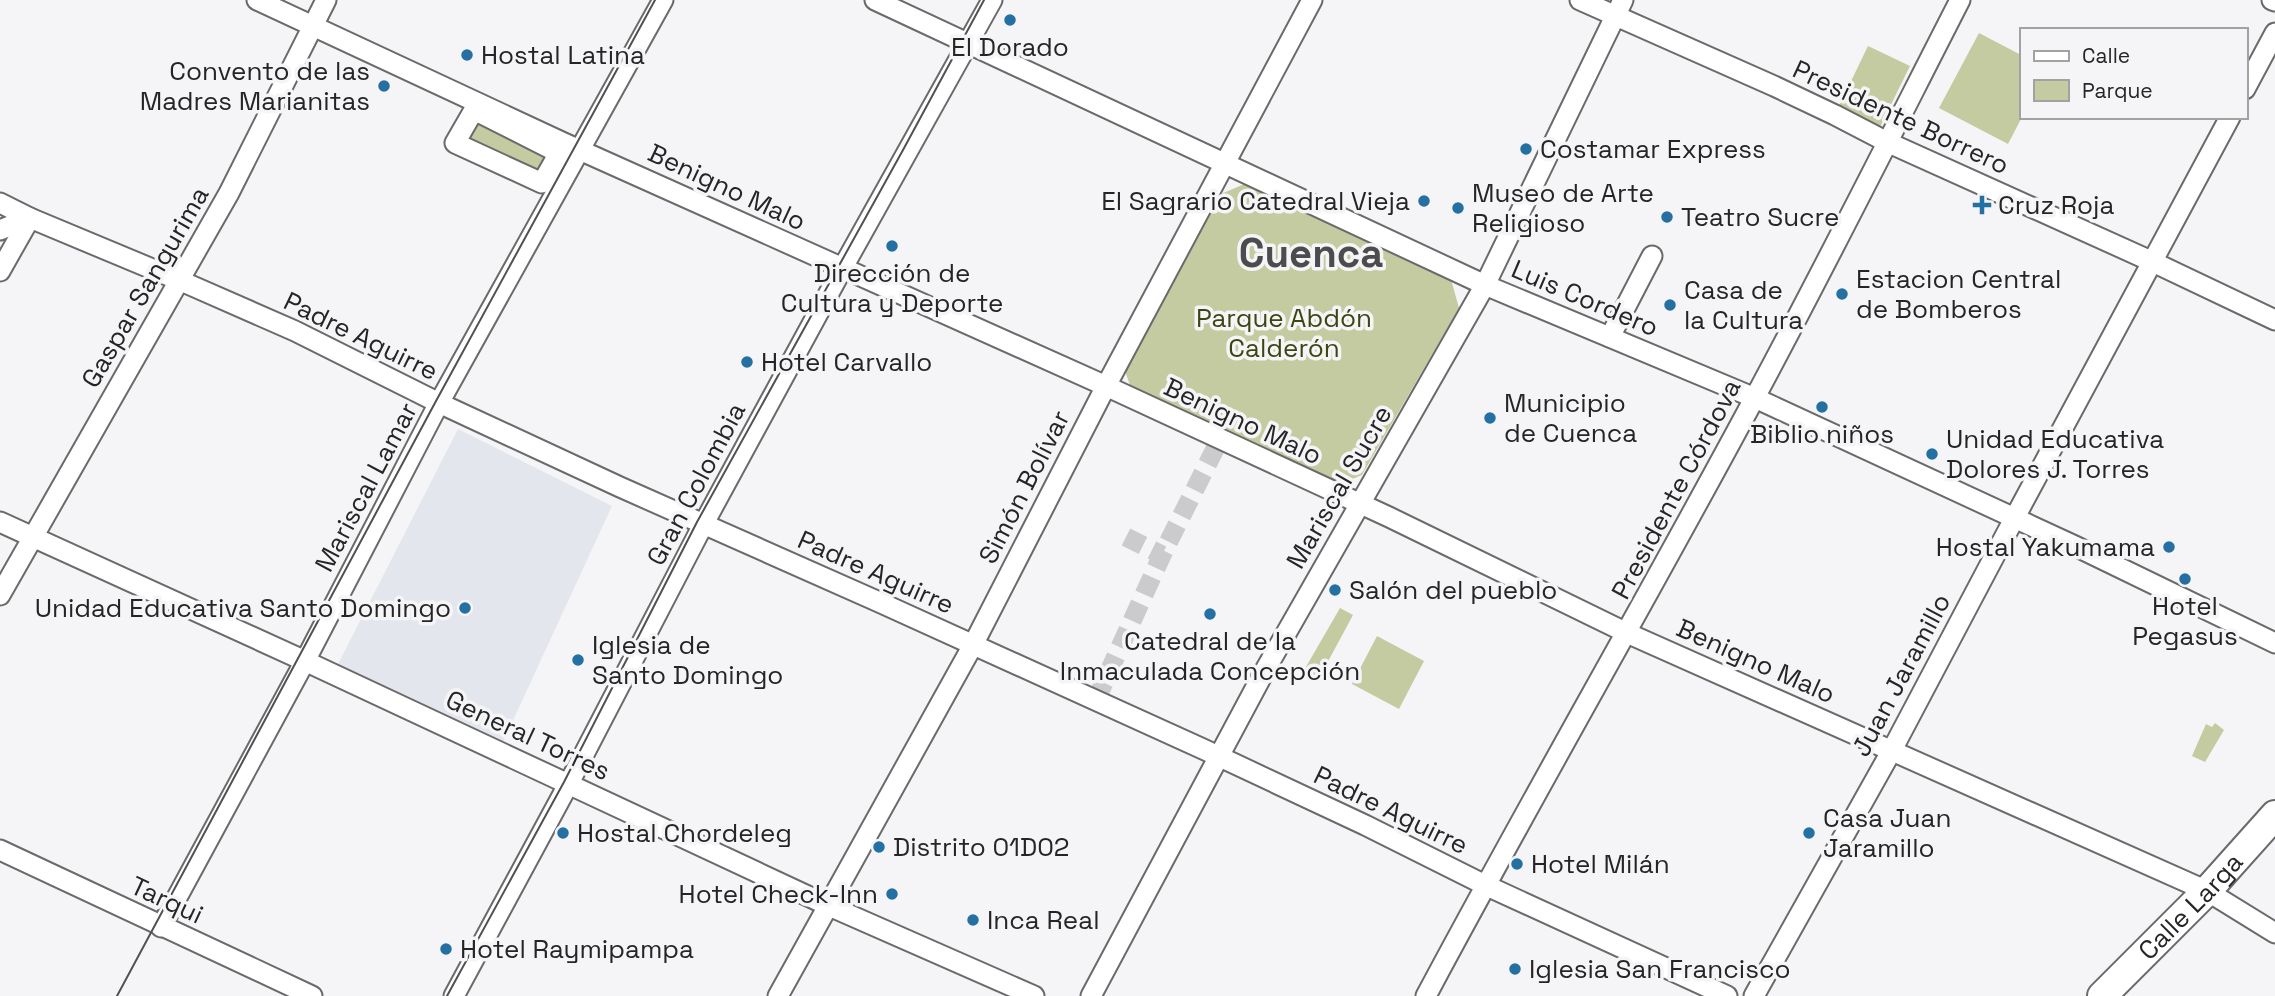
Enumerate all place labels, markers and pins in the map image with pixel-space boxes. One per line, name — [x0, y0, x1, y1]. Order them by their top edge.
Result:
marker: El Dorado — [1002, 12, 1018, 28]
place label: El Dorado — [951, 30, 1069, 64]
place label: Hostal Latina — [481, 38, 645, 72]
marker: Hostal Latina — [459, 47, 475, 63]
place label: Convento de las Madres Marianitas — [140, 54, 370, 118]
marker: Convento de las Madres Marianitas — [376, 78, 392, 94]
place label: Costamar Express — [1540, 132, 1766, 166]
marker: Costamar Express — [1518, 141, 1534, 157]
place label: Museo de Arte Religioso — [1472, 176, 1654, 240]
place label: El Sagrario Catedral Vieja — [1101, 184, 1410, 218]
place label: Cruz Roja — [1998, 188, 2115, 222]
marker: El Sagrario Catedral Vieja — [1416, 193, 1432, 209]
marker: Cruz Roja — [1972, 195, 1992, 215]
marker: Museo de Arte Religioso — [1450, 200, 1466, 216]
place label: Teatro Sucre — [1681, 200, 1839, 234]
marker: Teatro Sucre — [1659, 209, 1675, 225]
marker: Dirección de Cultura y Deporte — [884, 238, 900, 254]
place label: Dirección de Cultura y Deporte — [781, 256, 1003, 320]
place label: Estacion Central de Bomberos — [1856, 262, 2061, 326]
place label: Casa de la Cultura — [1684, 273, 1803, 337]
marker: Estacion Central de Bomberos — [1834, 286, 1850, 302]
marker: Casa de la Cultura — [1662, 297, 1678, 313]
place label: Hotel Carvallo — [761, 345, 932, 379]
marker: Hotel Carvallo — [739, 354, 755, 370]
place label: Municipio de Cuenca — [1504, 386, 1637, 450]
marker: Biblio niños — [1814, 399, 1830, 415]
marker: Municipio de Cuenca — [1482, 410, 1498, 426]
place label: Biblio niños — [1750, 417, 1894, 451]
place label: Unidad Educativa Dolores J. Torres — [1946, 422, 2164, 486]
marker: Unidad Educativa Dolores J. Torres — [1924, 446, 1940, 462]
place label: Hostal Yakumama — [1936, 530, 2155, 564]
marker: Hostal Yakumama — [2161, 539, 2177, 555]
marker: Hotel Pegasus — [2177, 571, 2193, 587]
place label: Salón del pueblo — [1349, 573, 1557, 607]
marker: Salón del pueblo — [1327, 582, 1343, 598]
place label: Hotel Pegasus — [2132, 589, 2238, 653]
place label: Unidad Educativa Santo Domingo — [35, 591, 451, 625]
marker: Unidad Educativa Santo Domingo — [457, 600, 473, 616]
marker: Catedral de la Inmaculada Concepción — [1202, 606, 1218, 622]
place label: Catedral de la Inmaculada Concepción — [1060, 624, 1360, 688]
place label: Iglesia de Santo Domingo — [592, 628, 783, 692]
marker: Iglesia de Santo Domingo — [570, 652, 586, 668]
place label: Casa Juan Jaramillo — [1823, 801, 1951, 865]
place label: Hostal Chordeleg — [577, 816, 792, 850]
marker: Hostal Chordeleg — [555, 825, 571, 841]
marker: Casa Juan Jaramillo — [1801, 825, 1817, 841]
place label: Distrito 01D02 — [893, 830, 1070, 864]
marker: Distrito 01D02 — [871, 839, 887, 855]
place label: Hotel Milán — [1531, 847, 1670, 881]
marker: Hotel Milán — [1509, 856, 1525, 872]
place label: Hotel Check-Inn — [679, 877, 878, 911]
marker: Hotel Check-Inn — [884, 886, 900, 902]
place label: Inca Real — [987, 903, 1100, 937]
marker: Inca Real — [965, 912, 981, 928]
place label: Hotel Raymipampa — [460, 932, 694, 966]
marker: Hotel Raymipampa — [438, 941, 454, 957]
place label: Iglesia San Francisco — [1529, 952, 1791, 986]
marker: Iglesia San Francisco — [1507, 961, 1523, 977]

